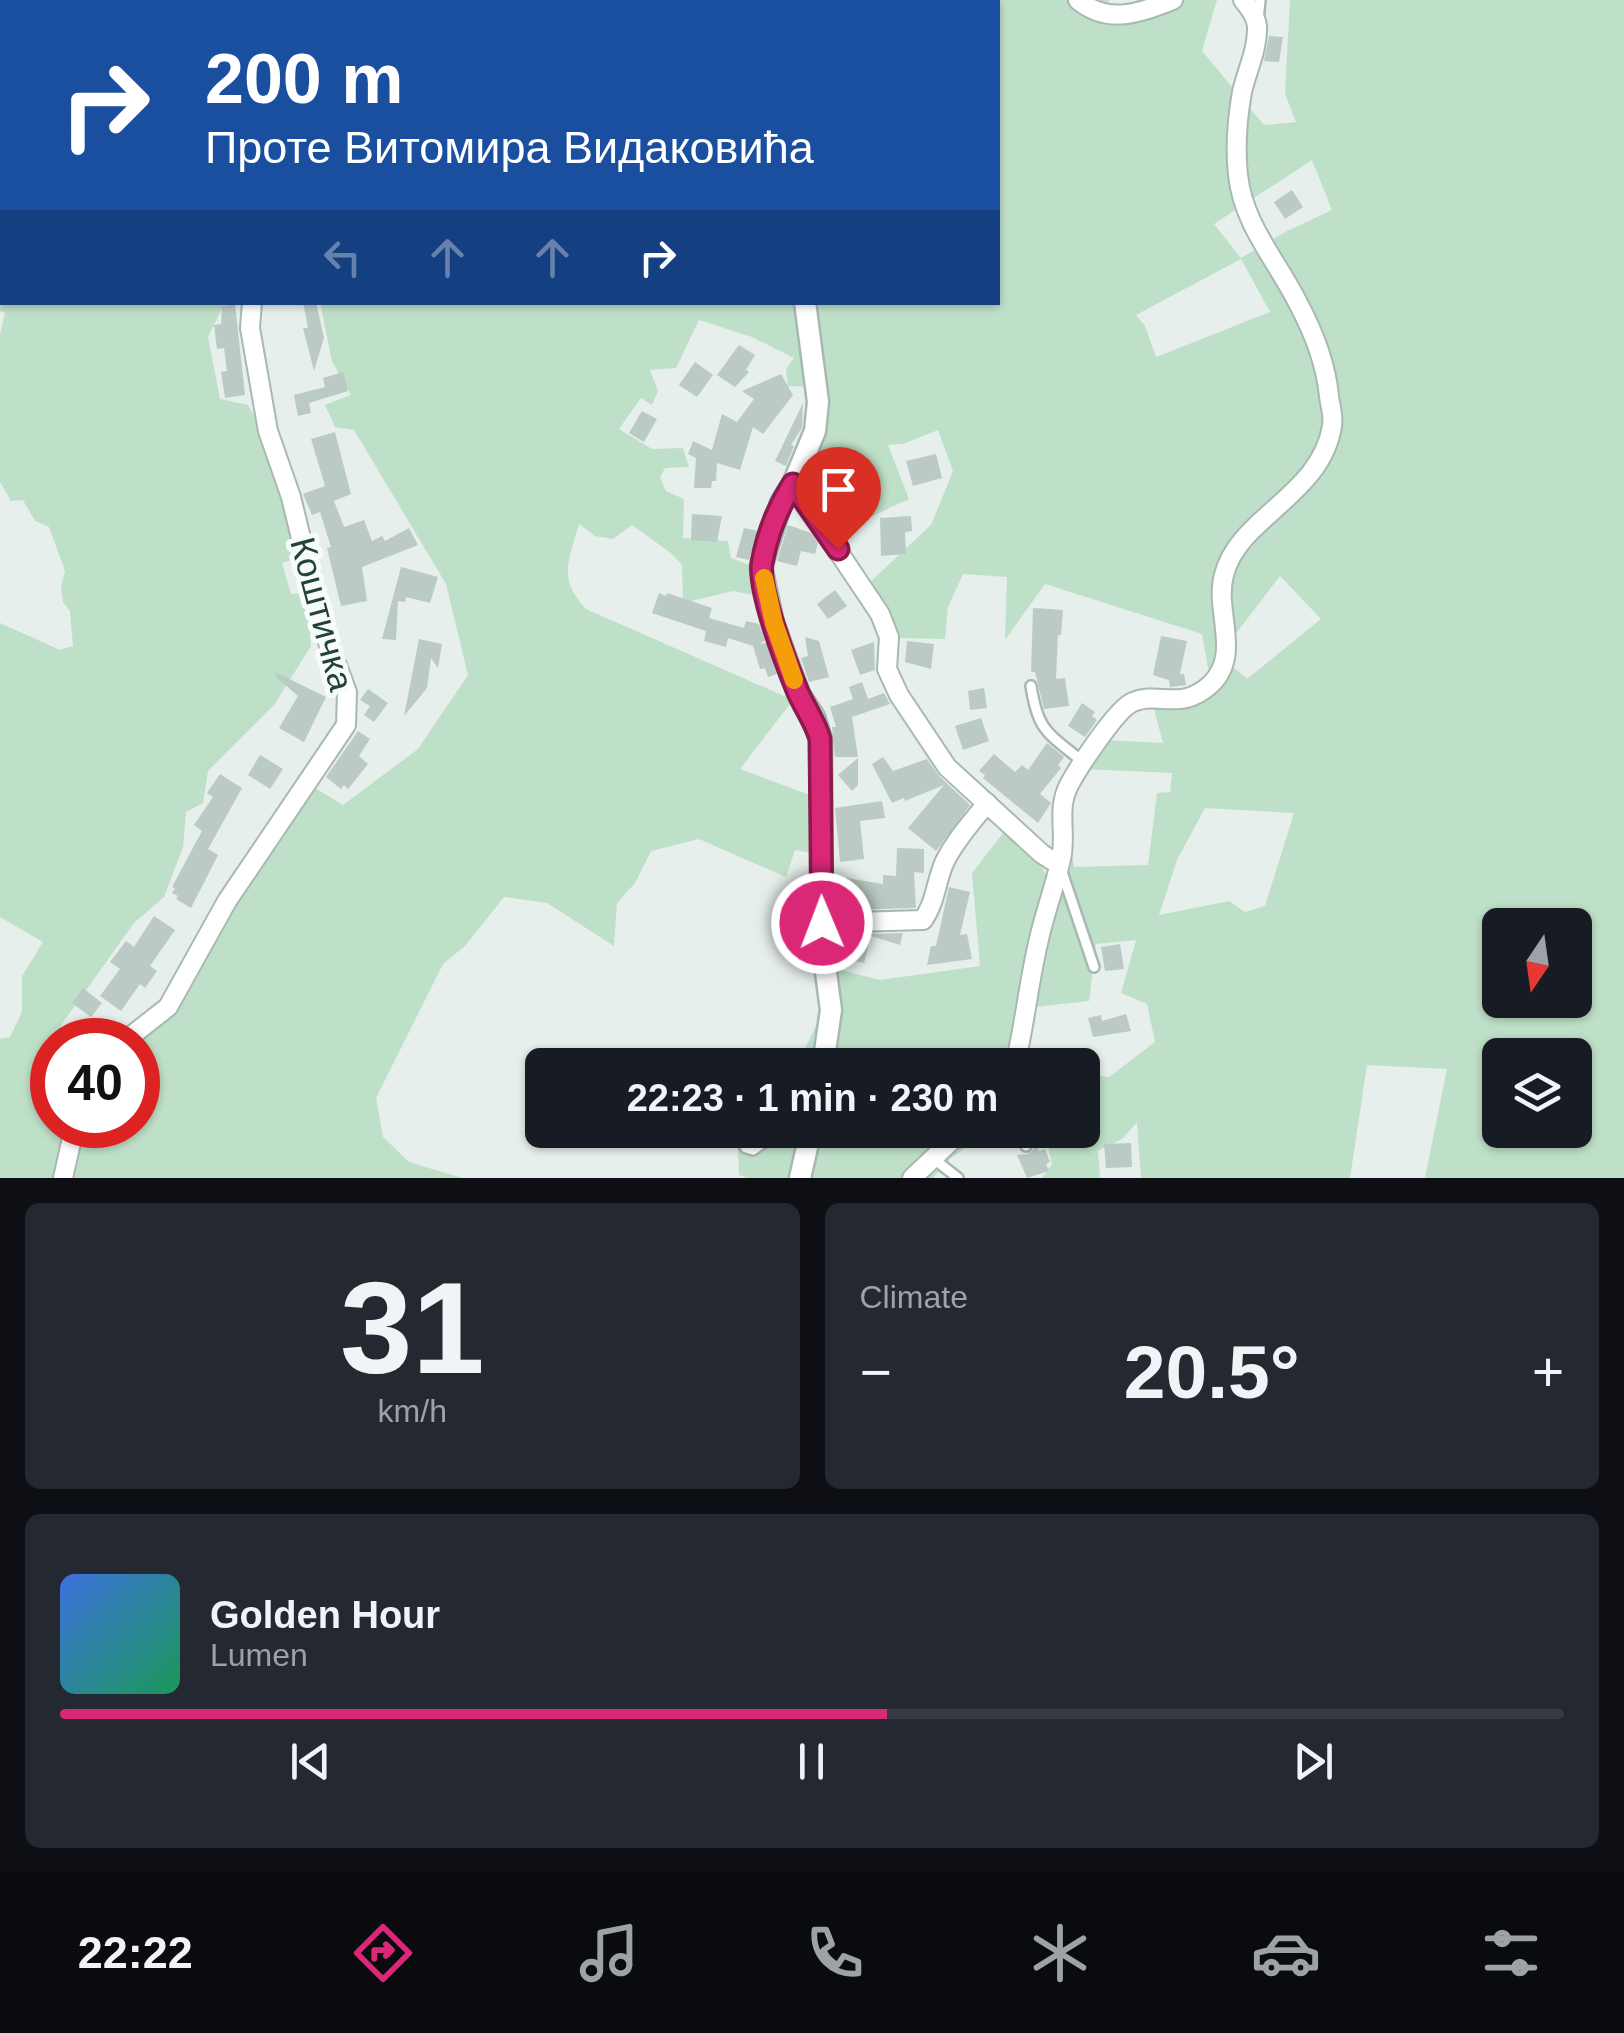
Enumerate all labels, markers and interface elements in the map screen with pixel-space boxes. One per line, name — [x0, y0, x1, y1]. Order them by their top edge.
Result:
icon: right — [40, 40, 170, 170]
text: 200 m — [205, 40, 403, 118]
text: Проте Витомира Видаковића — [205, 122, 814, 173]
icon: left — [315, 230, 370, 285]
icon: ahead — [420, 230, 475, 285]
icon: ahead — [525, 230, 580, 285]
icon: right — [630, 230, 685, 285]
pin — [796, 447, 881, 550]
icon: arrive — [811, 462, 866, 517]
street label: Коштичка — [283, 533, 362, 695]
position arrow — [770, 871, 874, 975]
north arrow — [1482, 908, 1592, 1018]
map controls — [1482, 908, 1592, 1148]
speed limit sign: 40 — [30, 1018, 160, 1148]
button: layers — [1482, 1038, 1592, 1148]
text: 22:23 · 1 min · 230 m — [627, 1077, 998, 1119]
text: 31 — [340, 1255, 485, 1401]
text: Climate — [860, 1279, 968, 1315]
text: 20.5° — [1124, 1330, 1300, 1414]
text: − — [860, 1341, 892, 1403]
text: + — [1532, 1341, 1564, 1403]
text: km/h — [378, 1393, 447, 1429]
text: Golden Hour — [210, 1594, 440, 1636]
text: Lumen — [210, 1637, 308, 1673]
icon: previous — [283, 1734, 338, 1789]
icon: pause — [784, 1734, 839, 1789]
icon: next — [1286, 1734, 1341, 1789]
icon: directions — [348, 1918, 418, 1988]
icon: music — [574, 1918, 644, 1988]
icon: phone — [800, 1918, 870, 1988]
icon: climate — [1025, 1918, 1095, 1988]
icon: car — [1251, 1918, 1321, 1988]
icon: filters — [1476, 1918, 1546, 1988]
text: 22:22 — [78, 1927, 193, 1978]

